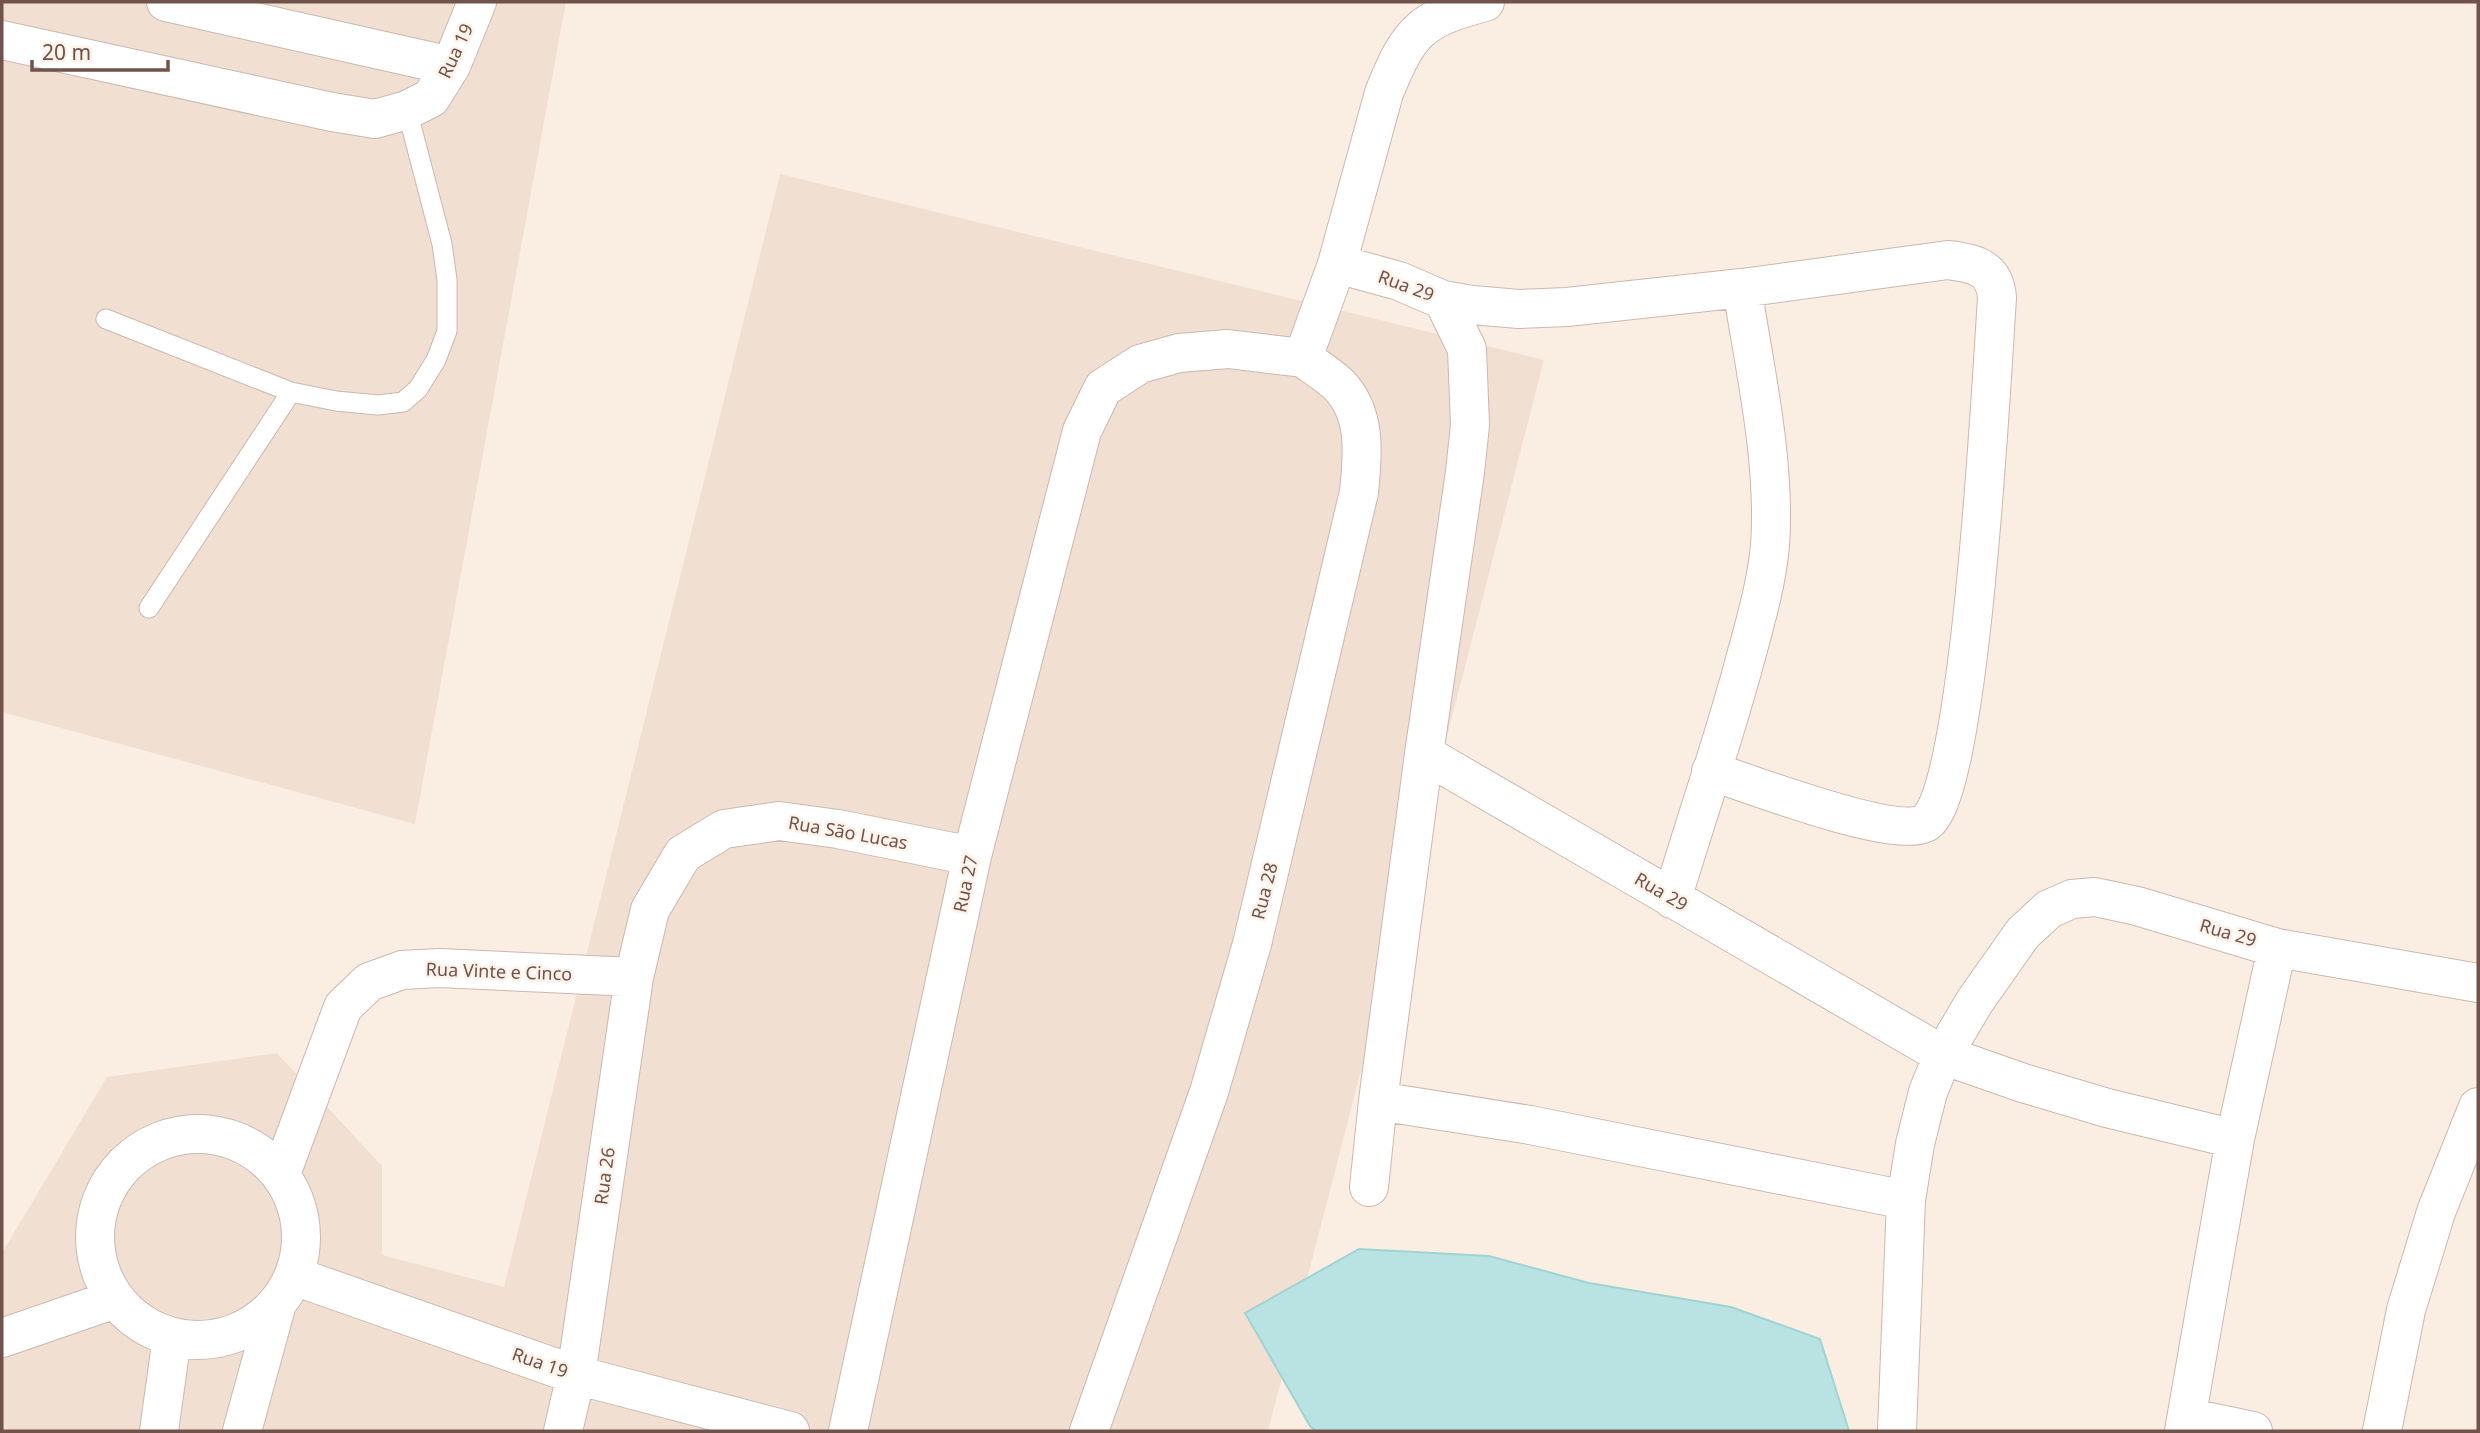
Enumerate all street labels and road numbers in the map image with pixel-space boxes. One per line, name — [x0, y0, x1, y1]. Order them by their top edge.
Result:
street label: Rua 19 — [432, 19, 478, 82]
street label: Rua 29 — [1375, 264, 1438, 306]
street label: Rua São Lucas — [787, 810, 910, 854]
street label: Rua 27 — [947, 853, 983, 915]
street label: Rua 28 — [1245, 860, 1283, 922]
street label: Rua 29 — [1631, 866, 1692, 916]
street label: Rua 29 — [2197, 913, 2259, 952]
street label: Rua Vinte e Cinco — [425, 956, 573, 986]
street label: Rua 26 — [588, 1146, 620, 1206]
street label: Rua 19 — [509, 1341, 572, 1383]

